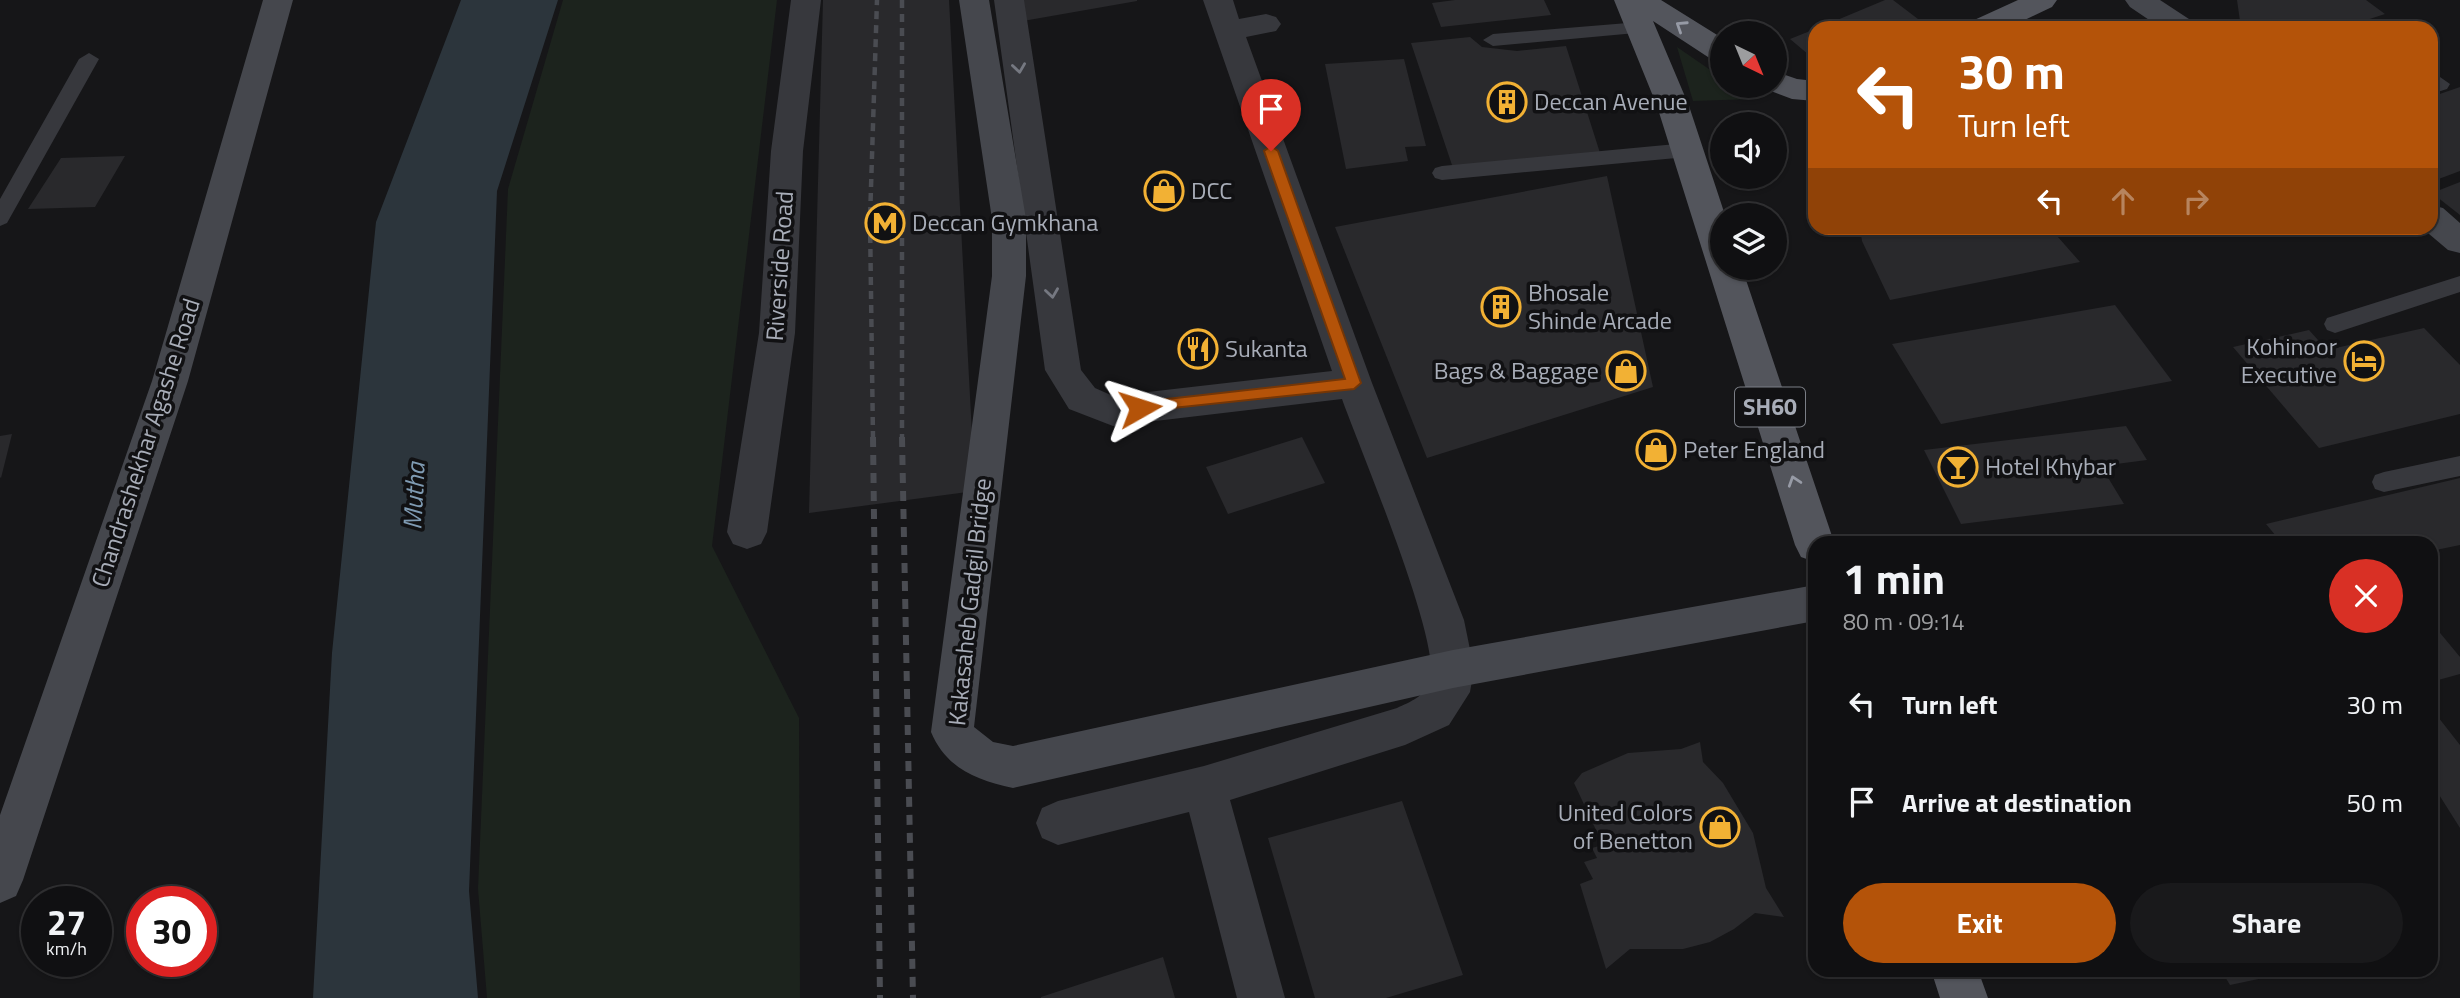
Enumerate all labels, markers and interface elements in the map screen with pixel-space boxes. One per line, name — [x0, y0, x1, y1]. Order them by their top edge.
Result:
north arrow — [1710, 21, 1787, 98]
map controls — [1710, 21, 1787, 280]
one-way arrow — [1676, 22, 1689, 35]
text: 30 m — [1958, 33, 2065, 108]
icon: left — [1843, 49, 1934, 140]
one-way arrow — [1011, 62, 1026, 73]
pin — [1241, 79, 1301, 151]
building icon: Deccan Avenue — [1486, 81, 1528, 123]
place label: Deccan Avenue — [1534, 83, 1688, 119]
icon: arrive — [1252, 90, 1290, 128]
text: Turn left — [1958, 101, 2070, 149]
button: sound — [1710, 112, 1787, 189]
shop icon: DCC — [1143, 170, 1185, 212]
place label: DCC — [1191, 172, 1232, 208]
icon: left — [2031, 182, 2069, 220]
icon: ahead — [2104, 182, 2142, 220]
icon: right — [2177, 182, 2215, 220]
street label: Riverside Road — [756, 190, 802, 342]
metro station icon: Deccan Gymkhana — [864, 202, 906, 244]
button: layers — [1710, 203, 1787, 280]
place label: Deccan Gymkhana — [912, 204, 1098, 240]
place label: Bhosale Shinde Arcade — [1528, 274, 1672, 338]
building icon: Bhosale Shinde Arcade — [1480, 286, 1522, 328]
one-way arrow — [1044, 287, 1059, 299]
street label: Chandrashekhar Agashe Road — [81, 294, 209, 592]
restaurant icon: Sukanta — [1177, 328, 1219, 370]
place label: Kohinoor Executive — [2241, 328, 2337, 392]
place label: Sukanta — [1225, 330, 1307, 366]
hotel icon: Kohinoor Executive — [2343, 340, 2385, 382]
shop icon: Bags & Baggage — [1605, 350, 1647, 392]
place label: Bags & Baggage — [1434, 352, 1599, 388]
position arrow — [1103, 371, 1177, 445]
road number: SH60 — [1735, 388, 1805, 426]
shop icon: Peter England — [1635, 429, 1677, 471]
place label: Peter England — [1683, 431, 1825, 467]
bar icon: Hotel Khybar — [1937, 446, 1979, 488]
place label: Hotel Khybar — [1985, 448, 2116, 484]
water label: Mutha — [392, 459, 435, 531]
one-way arrow — [1787, 475, 1802, 487]
street label: Kakasaheb Gadgil Bridge — [938, 476, 1000, 727]
text: 1 min — [1843, 546, 1945, 610]
button: close — [2329, 559, 2403, 633]
text: 80 m · 09:14 — [1843, 604, 1965, 639]
icon: left — [1843, 685, 1881, 723]
text: Turn left — [1902, 685, 1997, 724]
text: 30 m — [2346, 685, 2403, 724]
icon: arrive — [1843, 783, 1881, 821]
text: Arrive at destination — [1902, 783, 2132, 822]
text: 50 m — [2346, 783, 2403, 822]
place label: United Colors of Benetton — [1558, 794, 1693, 858]
shop icon: United Colors of Benetton — [1699, 806, 1741, 848]
button: Exit — [1843, 883, 2116, 963]
button: Share — [2130, 883, 2403, 963]
speed limit sign: 30 — [126, 886, 217, 977]
text: 27 — [47, 895, 86, 949]
text: km/h — [46, 935, 87, 962]

